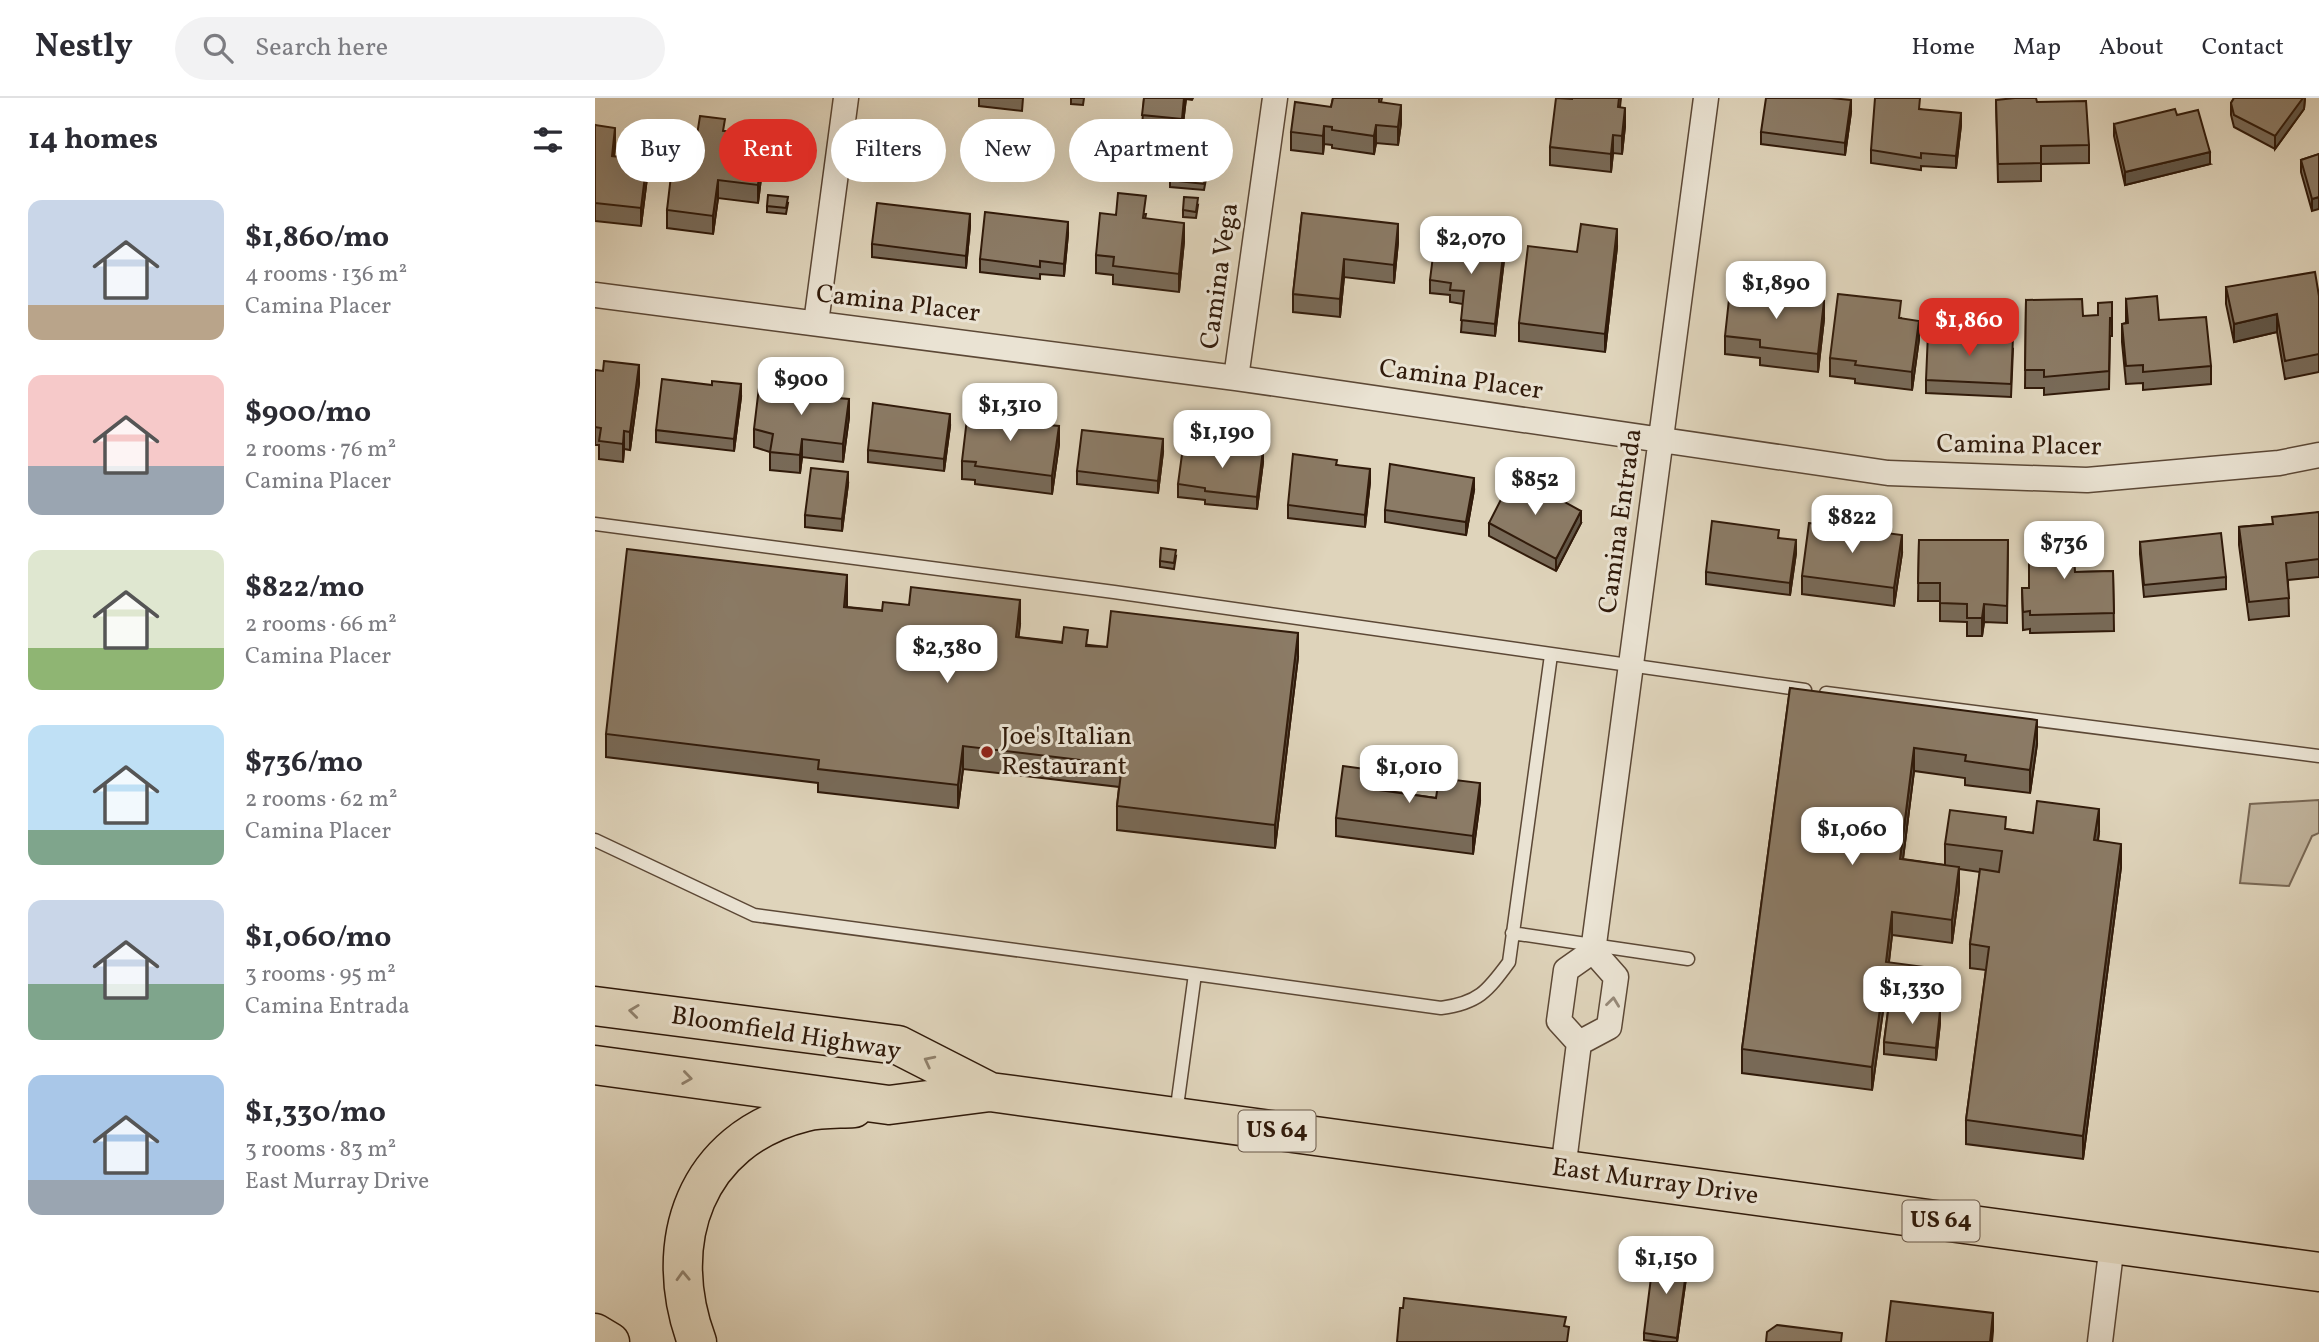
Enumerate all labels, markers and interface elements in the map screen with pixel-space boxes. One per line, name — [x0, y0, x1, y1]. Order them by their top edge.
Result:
search box — [175, 17, 665, 80]
text: Nestly — [35, 25, 133, 71]
icon: search — [199, 29, 237, 67]
text: Search here — [255, 30, 388, 66]
text: Home — [1911, 31, 1975, 65]
text: Map — [2013, 31, 2061, 65]
text: About — [2099, 31, 2164, 65]
text: Contact — [2202, 31, 2284, 65]
text: 14 homes — [28, 119, 158, 161]
chip: Buy — [616, 119, 705, 182]
chip: Rent — [719, 119, 817, 182]
chip: Filters — [831, 119, 946, 182]
chip: New — [960, 119, 1055, 182]
chip: Apartment — [1069, 119, 1233, 182]
icon: filters — [529, 121, 567, 159]
street label: Camina Vega — [1192, 200, 1248, 352]
pin: $2,070 — [1414, 216, 1528, 276]
text: $1,860/mo — [245, 217, 389, 259]
text: $2,070 — [1436, 223, 1506, 255]
icon: home — [84, 228, 168, 312]
text: 4 rooms · 136 m² — [245, 259, 407, 291]
pin: $1,890 — [1719, 262, 1833, 321]
text: $1,890 — [1742, 268, 1810, 300]
street label: Camina Placer — [814, 276, 982, 332]
text: Camina Placer — [245, 291, 391, 323]
pin: $1,860 — [1912, 299, 2026, 358]
text: $1,860 — [1935, 305, 2003, 337]
street label: Camina Placer — [1377, 351, 1545, 409]
pin: $900 — [760, 358, 842, 417]
text: $900 — [774, 364, 828, 396]
pin: $1,310 — [953, 384, 1067, 443]
text: $1,310 — [978, 390, 1042, 422]
text: $900/mo — [245, 392, 371, 434]
icon: home — [84, 403, 168, 487]
pin: $1,190 — [1165, 410, 1279, 470]
text: $1,190 — [1189, 417, 1255, 449]
street label: Camina Entrada — [1590, 426, 1652, 616]
street label: Camina Placer — [1936, 427, 2102, 465]
text: 2 rooms · 76 m² — [245, 434, 396, 466]
pin: $852 — [1494, 458, 1576, 517]
text: $852 — [1511, 464, 1559, 496]
text: Camina Placer — [245, 466, 391, 498]
pin: $822 — [1811, 496, 1893, 555]
text: $822 — [1827, 502, 1877, 534]
pin: $736 — [2023, 522, 2105, 581]
text: $736 — [2040, 528, 2088, 560]
text: $822/mo — [245, 567, 364, 609]
icon: home — [84, 578, 168, 662]
text: 2 rooms · 66 m² — [245, 609, 397, 641]
pin: $2,380 — [890, 626, 1004, 685]
text: $2,380 — [912, 632, 982, 664]
text: Camina Placer — [245, 641, 391, 673]
place label: Joe's Italian Restaurant — [1001, 719, 1132, 785]
text: $736/mo — [245, 742, 363, 784]
marker: Joe's Italian Restaurant — [979, 744, 995, 760]
pin: $1,010 — [1352, 746, 1466, 805]
text: $1,010 — [1376, 752, 1442, 784]
icon: home — [84, 753, 168, 837]
text: 2 rooms · 62 m² — [245, 784, 397, 816]
pin: $1,060 — [1795, 808, 1909, 867]
text: $1,060 — [1817, 814, 1887, 846]
text: Camina Placer — [245, 816, 391, 848]
text: $1,060/mo — [245, 917, 392, 959]
icon: home — [84, 928, 168, 1012]
text: 3 rooms · 95 m² — [245, 959, 396, 991]
pin: $1,330 — [1855, 967, 1969, 1026]
text: $1,330 — [1879, 973, 1945, 1005]
text: Camina Entrada — [245, 991, 410, 1023]
one-way arrow — [1605, 996, 1620, 1008]
street label: Bloomfield Highway — [668, 998, 904, 1070]
one-way arrow — [629, 1003, 640, 1018]
one-way arrow — [924, 1056, 936, 1070]
one-way arrow — [681, 1070, 693, 1085]
text: $1,330/mo — [245, 1092, 386, 1134]
icon: home — [84, 1103, 168, 1187]
road number: US 64 — [1239, 1111, 1315, 1152]
text: 3 rooms · 83 m² — [245, 1134, 396, 1166]
street label: East Murray Drive — [1549, 1150, 1761, 1214]
text: East Murray Drive — [245, 1166, 429, 1198]
road number: US 64 — [1903, 1200, 1979, 1241]
pin: $1,150 — [1609, 1236, 1723, 1296]
text: $1,150 — [1635, 1243, 1697, 1275]
one-way arrow — [675, 1270, 690, 1281]

